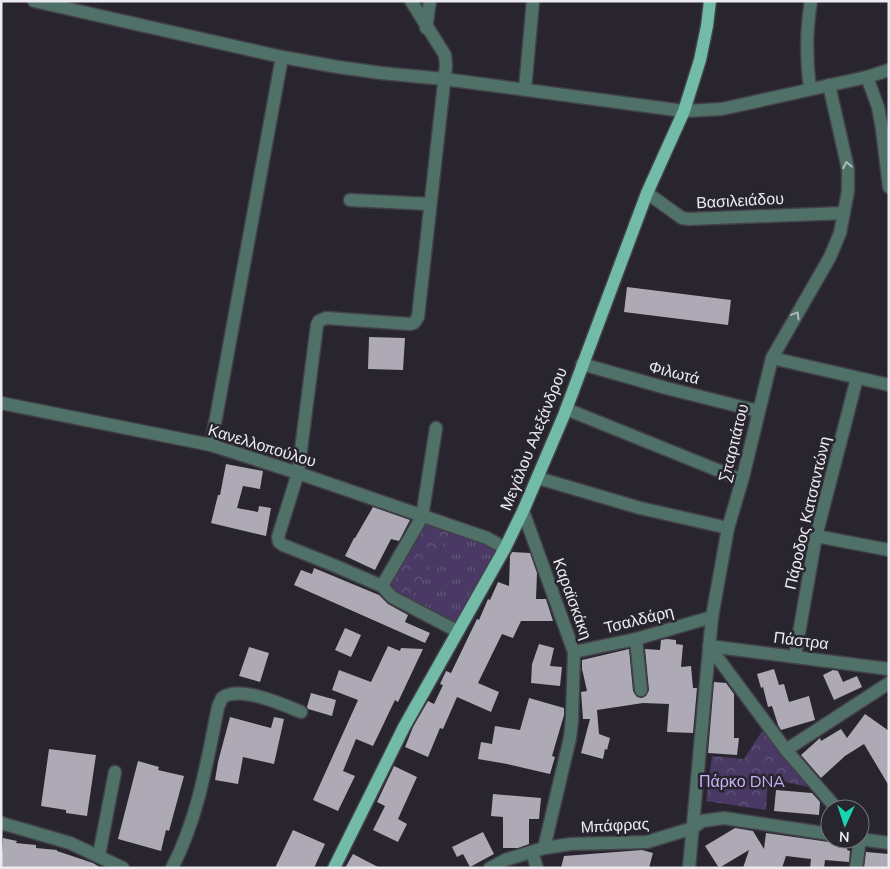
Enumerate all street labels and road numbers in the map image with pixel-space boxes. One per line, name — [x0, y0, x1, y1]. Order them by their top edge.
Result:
street label: Βασιλειάδου — [696, 188, 784, 214]
street label: Φιλωτά — [646, 356, 702, 390]
street label: Μεγάλου Αλεξάνδρου — [495, 364, 573, 514]
street label: Σπαρτιάτου — [714, 402, 754, 484]
street label: Κανελλοπούλου — [205, 419, 319, 473]
street label: Πάροδος Κατσαντώνη — [780, 434, 836, 592]
street label: Καραϊσκάκη — [547, 555, 597, 643]
street label: Τσαλδάρη — [602, 601, 676, 639]
street label: Πάστρα — [772, 627, 830, 655]
street label: Μπάφρας — [580, 813, 650, 839]

